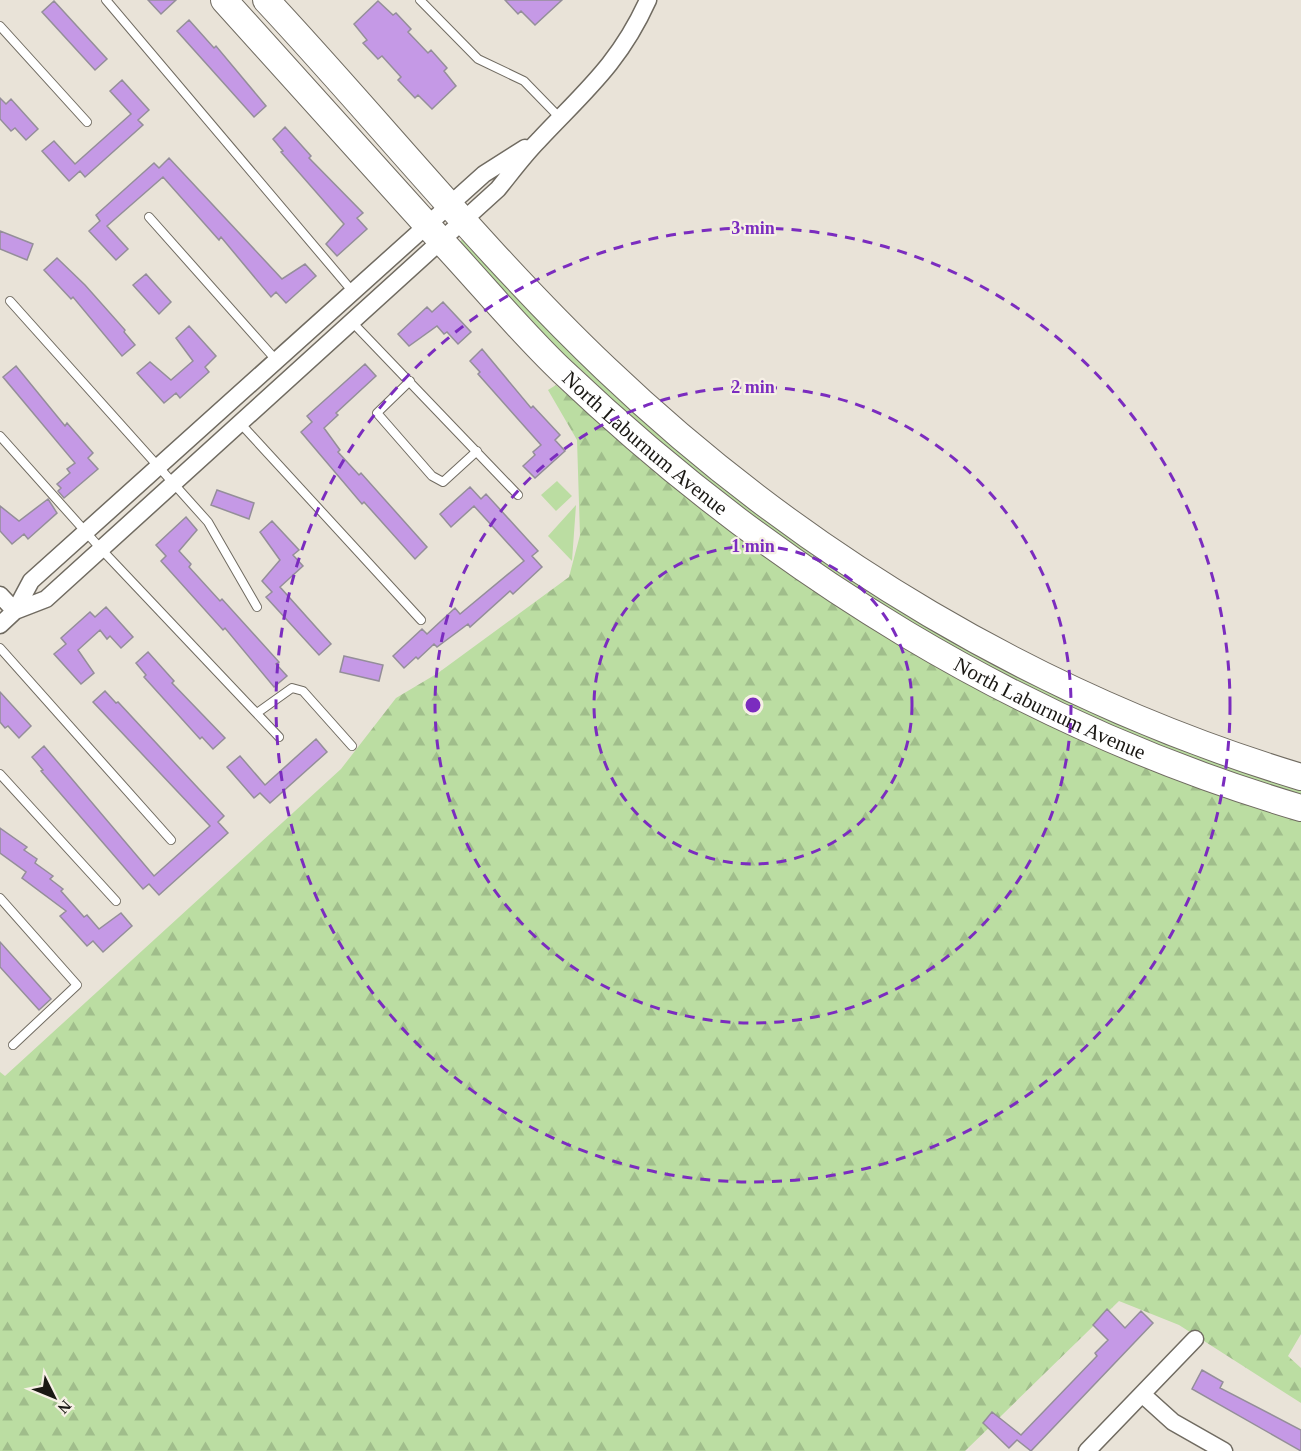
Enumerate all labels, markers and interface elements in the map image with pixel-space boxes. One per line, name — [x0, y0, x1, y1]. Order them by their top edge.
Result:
text: 3 min — [731, 218, 775, 238]
street label: North Laburnum Avenue — [558, 366, 732, 520]
text: 2 min — [731, 377, 775, 397]
text: 1 min — [731, 536, 775, 556]
street label: North Laburnum Avenue — [950, 652, 1149, 764]
centre of rings — [743, 695, 763, 715]
north arrow — [24, 1367, 84, 1427]
text: N — [54, 1397, 75, 1417]

